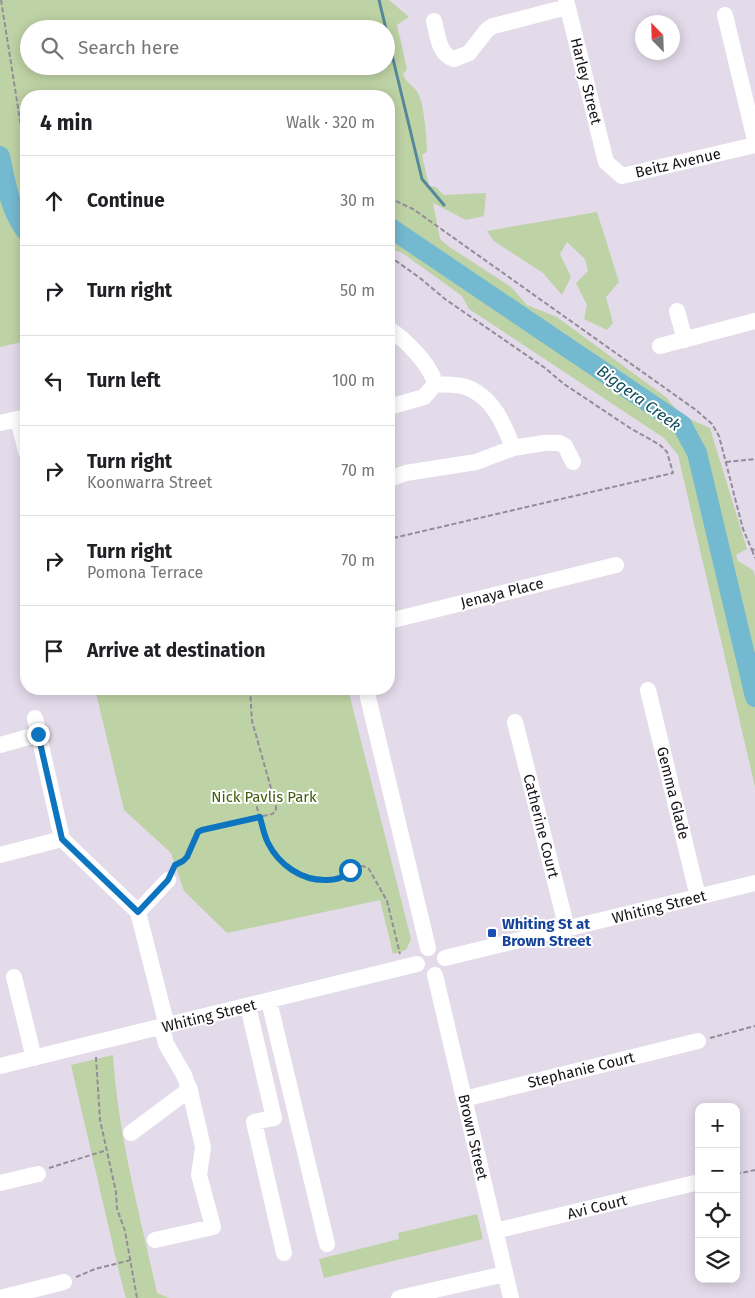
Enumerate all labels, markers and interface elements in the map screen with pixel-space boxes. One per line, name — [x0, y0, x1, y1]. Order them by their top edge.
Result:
north arrow — [635, 15, 680, 60]
search box — [20, 20, 395, 75]
icon: search — [38, 34, 66, 62]
text: Search here — [78, 36, 179, 59]
street label: Harley Street — [567, 36, 606, 127]
text: 4 min — [40, 110, 93, 136]
text: Walk · 320 m — [286, 113, 375, 132]
street label: Beitz Avenue — [633, 144, 723, 182]
icon: ahead — [40, 187, 68, 215]
text: Continue — [87, 189, 165, 212]
text: 30 m — [340, 191, 375, 210]
icon: right — [40, 277, 68, 305]
text: Turn right — [87, 279, 172, 302]
text: 50 m — [340, 281, 375, 300]
water label: Biggera Creek — [593, 361, 685, 435]
icon: left — [40, 367, 68, 395]
text: Turn left — [87, 369, 161, 392]
text: 100 m — [332, 371, 375, 390]
text: Turn right — [87, 450, 172, 473]
icon: right — [40, 457, 68, 485]
text: 70 m — [341, 461, 375, 480]
text: Koonwarra Street — [87, 473, 212, 492]
text: Turn right — [87, 540, 172, 563]
icon: right — [40, 547, 68, 575]
text: 70 m — [341, 551, 375, 570]
text: Pomona Terrace — [87, 563, 203, 582]
street label: Jenaya Place — [459, 574, 545, 612]
icon: arrive — [40, 637, 68, 665]
text: Arrive at destination — [87, 639, 266, 662]
route end — [27, 723, 50, 746]
street label: Gemma Glade — [653, 745, 693, 841]
street label: Catherine Court — [519, 772, 563, 880]
park label: Nick Pavlis Park — [211, 788, 317, 806]
route start — [339, 859, 362, 882]
street label: Whiting Street — [610, 886, 708, 927]
place label: Whiting St at Brown Street — [502, 915, 592, 950]
marker: Whiting St at Brown Street — [486, 927, 498, 939]
street label: Whiting Street — [160, 995, 258, 1036]
street label: Stephanie Court — [526, 1048, 637, 1092]
street label: Brown Street — [454, 1092, 492, 1182]
map controls — [695, 1103, 740, 1283]
button: + — [695, 1103, 740, 1148]
button: − — [695, 1148, 740, 1193]
street label: Avi Court — [565, 1191, 629, 1223]
button: locate — [695, 1193, 740, 1238]
button: layers — [695, 1238, 740, 1283]

